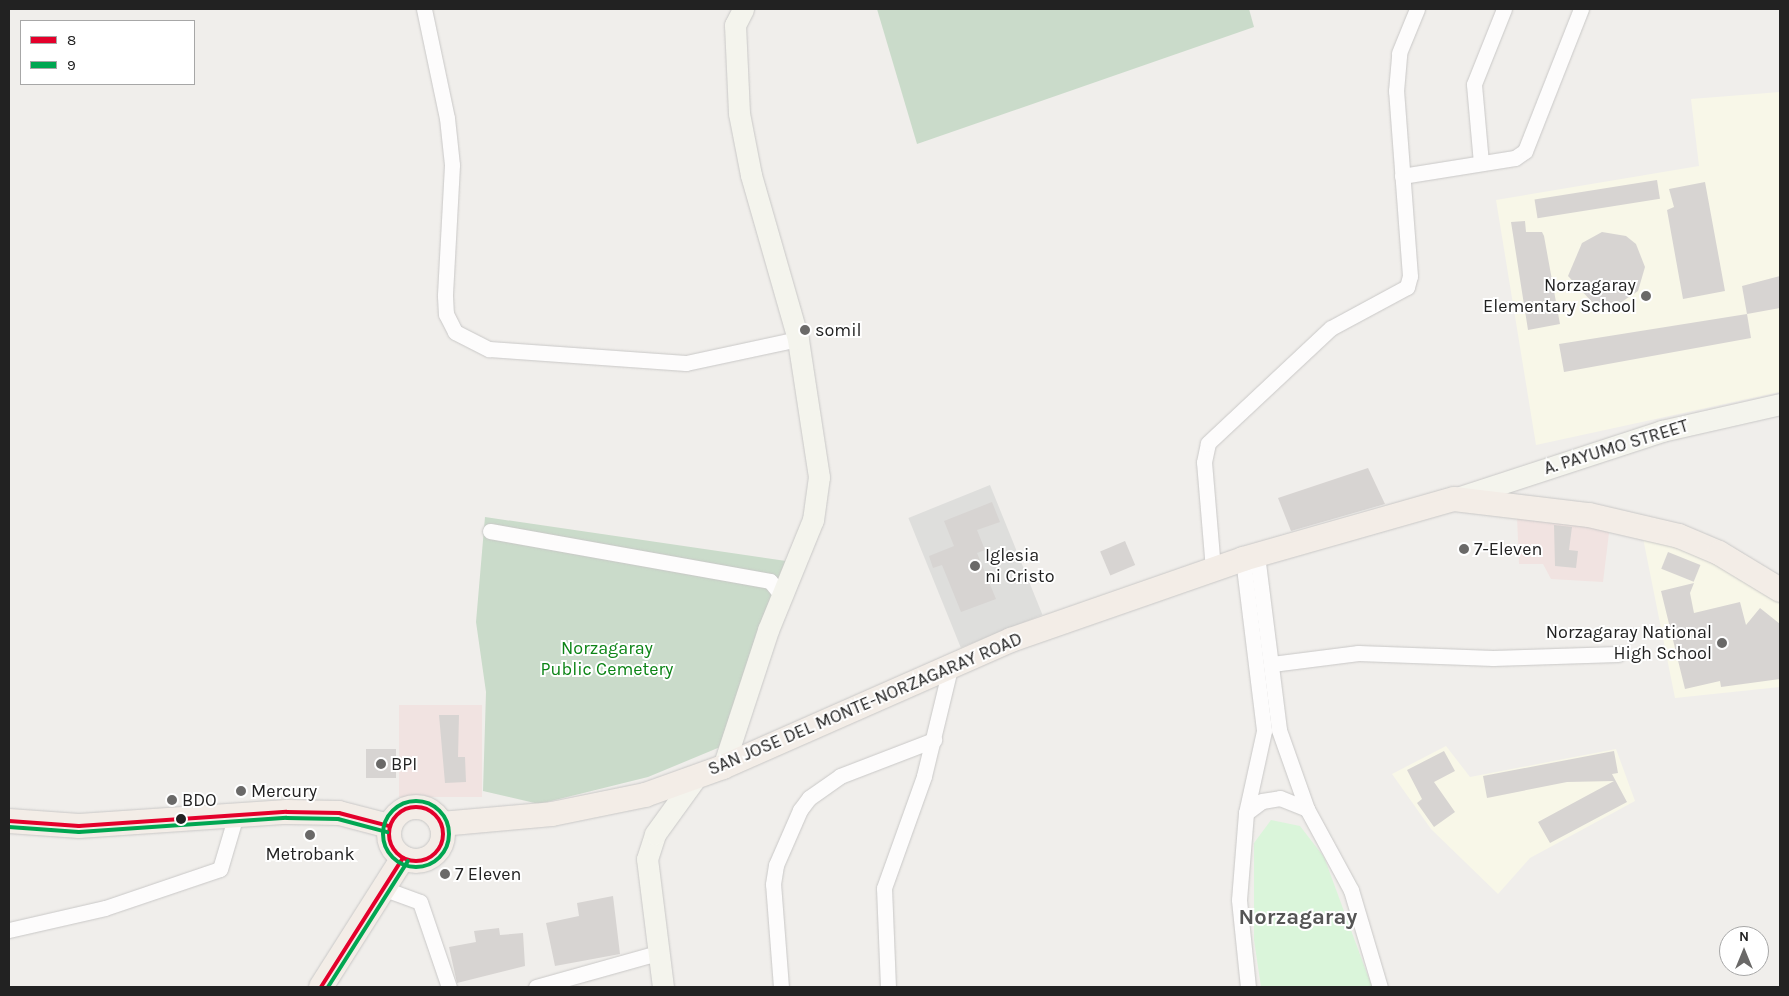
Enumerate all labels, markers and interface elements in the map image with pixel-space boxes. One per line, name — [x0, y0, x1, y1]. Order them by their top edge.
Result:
legend — [20, 20, 195, 85]
text: 8 — [67, 31, 76, 49]
text: 9 — [67, 56, 76, 74]
place label: Norzagaray Elementary School — [1483, 275, 1636, 318]
marker: Norzagaray Elementary School — [1640, 290, 1652, 302]
place label: somil — [815, 319, 862, 341]
marker: somil — [799, 324, 811, 336]
street label: A. PAYUMO STREET — [1541, 415, 1691, 479]
place label: 7-Eleven — [1474, 538, 1542, 560]
marker: 7-Eleven — [1458, 543, 1470, 555]
place label: Iglesia ni Cristo — [985, 545, 1054, 588]
marker: Iglesia ni Cristo — [969, 560, 981, 572]
place label: Norzagaray National High School — [1546, 622, 1712, 664]
street label: SAN JOSE DEL MONTE-NORZAGARAY ROAD — [705, 628, 1025, 780]
marker: Norzagaray National High School — [1716, 637, 1728, 649]
park label: Norzagaray Public Cemetery — [541, 638, 673, 681]
place label: BPI — [391, 753, 417, 775]
marker: BPI — [375, 758, 387, 770]
place label: Mercury — [251, 780, 317, 802]
marker: Mercury — [235, 785, 247, 797]
place label: BDO — [182, 789, 217, 811]
marker: BDO — [166, 794, 178, 806]
unlabelled marker — [176, 814, 186, 824]
marker: Metrobank — [304, 829, 316, 841]
place label: Metrobank — [265, 843, 355, 865]
place label: 7 Eleven — [455, 863, 521, 885]
marker: 7 Eleven — [439, 868, 451, 880]
district label: Norzagaray — [1239, 905, 1357, 931]
north arrow — [1719, 926, 1769, 976]
text: N — [1739, 928, 1749, 945]

